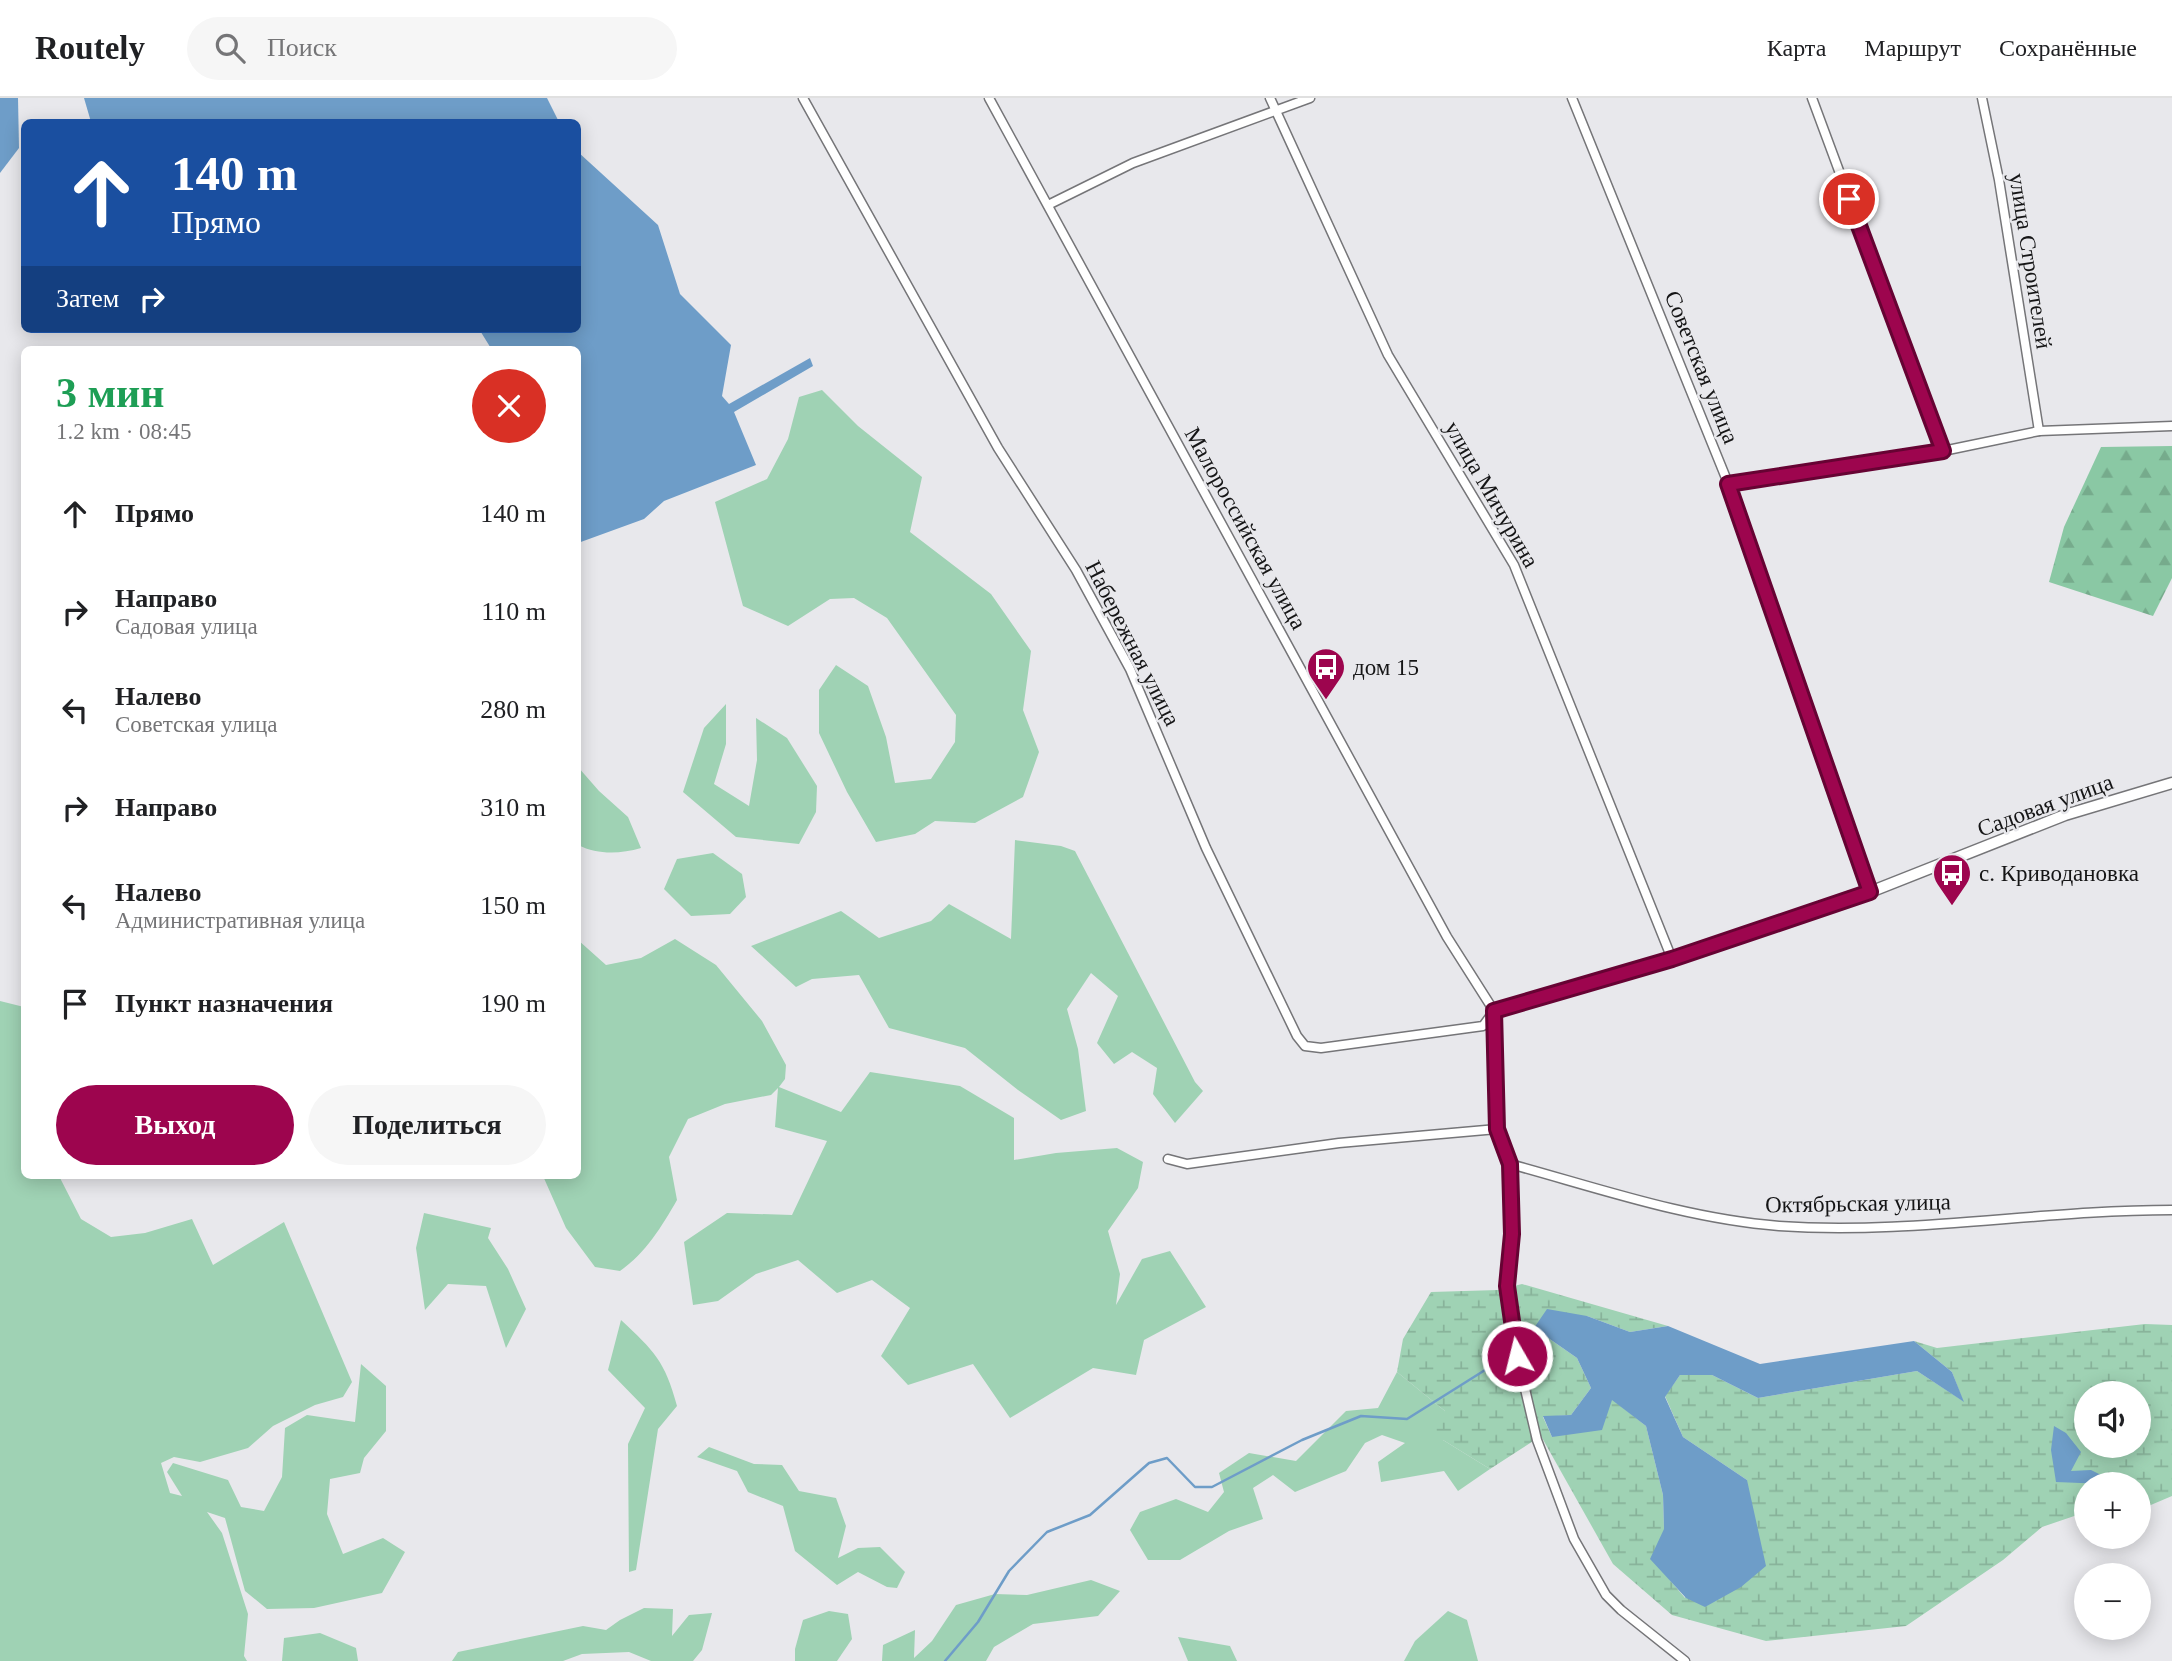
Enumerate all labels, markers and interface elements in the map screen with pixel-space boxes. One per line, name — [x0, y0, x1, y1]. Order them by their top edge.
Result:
search box — [187, 17, 677, 80]
icon: search — [211, 29, 249, 67]
text: Routely — [35, 30, 145, 66]
text: Поиск — [267, 33, 337, 62]
text: Карта — [1767, 35, 1826, 61]
text: Маршрут — [1864, 35, 1961, 61]
text: Сохранённые — [1999, 35, 2137, 61]
text: 140 m — [171, 146, 298, 201]
icon: ahead — [56, 147, 147, 238]
pin — [1819, 169, 1879, 229]
street label: улица Строителей — [2004, 171, 2057, 351]
icon: arrive — [1830, 180, 1868, 218]
text: Прямо — [171, 204, 261, 240]
icon: right — [133, 280, 171, 318]
text: Затем — [56, 284, 119, 313]
street label: Советская улица — [1660, 287, 1744, 447]
button: close — [472, 369, 546, 443]
text: 3 мин — [56, 370, 165, 416]
street label: улица Мичурина — [1440, 417, 1544, 572]
text: 1.2 km · 08:45 — [56, 419, 191, 444]
street label: Малороссийская улица — [1180, 423, 1311, 633]
icon: ahead — [56, 495, 94, 533]
text: Прямо — [115, 499, 194, 528]
text: 140 m — [480, 499, 546, 528]
street label: Набережная улица — [1080, 557, 1185, 730]
text: Направо — [115, 584, 217, 613]
icon: right — [56, 593, 94, 631]
text: 110 m — [481, 597, 546, 626]
text: Садовая улица — [115, 614, 258, 639]
bus stop icon: дом 15 — [1305, 646, 1347, 701]
place label: дом 15 — [1353, 655, 1419, 680]
text: Налево — [115, 682, 201, 711]
icon: left — [56, 691, 94, 729]
text: 280 m — [480, 695, 546, 724]
text: Советская улица — [115, 712, 277, 737]
street label: Садовая улица — [1974, 769, 2116, 842]
icon: right — [56, 789, 94, 827]
text: Направо — [115, 793, 217, 822]
text: 310 m — [480, 793, 546, 822]
bus stop icon: с. Криводановка — [1931, 852, 1973, 907]
place label: с. Криводановка — [1979, 861, 2139, 886]
text: Налево — [115, 878, 201, 907]
icon: left — [56, 887, 94, 925]
text: 150 m — [480, 891, 546, 920]
text: Административная улица — [115, 908, 365, 933]
icon: arrive — [56, 985, 94, 1023]
text: Пункт назначения — [115, 989, 333, 1018]
text: 190 m — [480, 989, 546, 1018]
button: Выход — [56, 1085, 294, 1165]
button: Поделиться — [308, 1085, 546, 1165]
street label: Октябрьская улица — [1765, 1189, 1951, 1218]
position arrow — [1480, 1319, 1554, 1393]
map controls — [2074, 1381, 2151, 1640]
button: sound — [2074, 1381, 2151, 1458]
button: + — [2074, 1472, 2151, 1549]
button: − — [2074, 1563, 2151, 1640]

